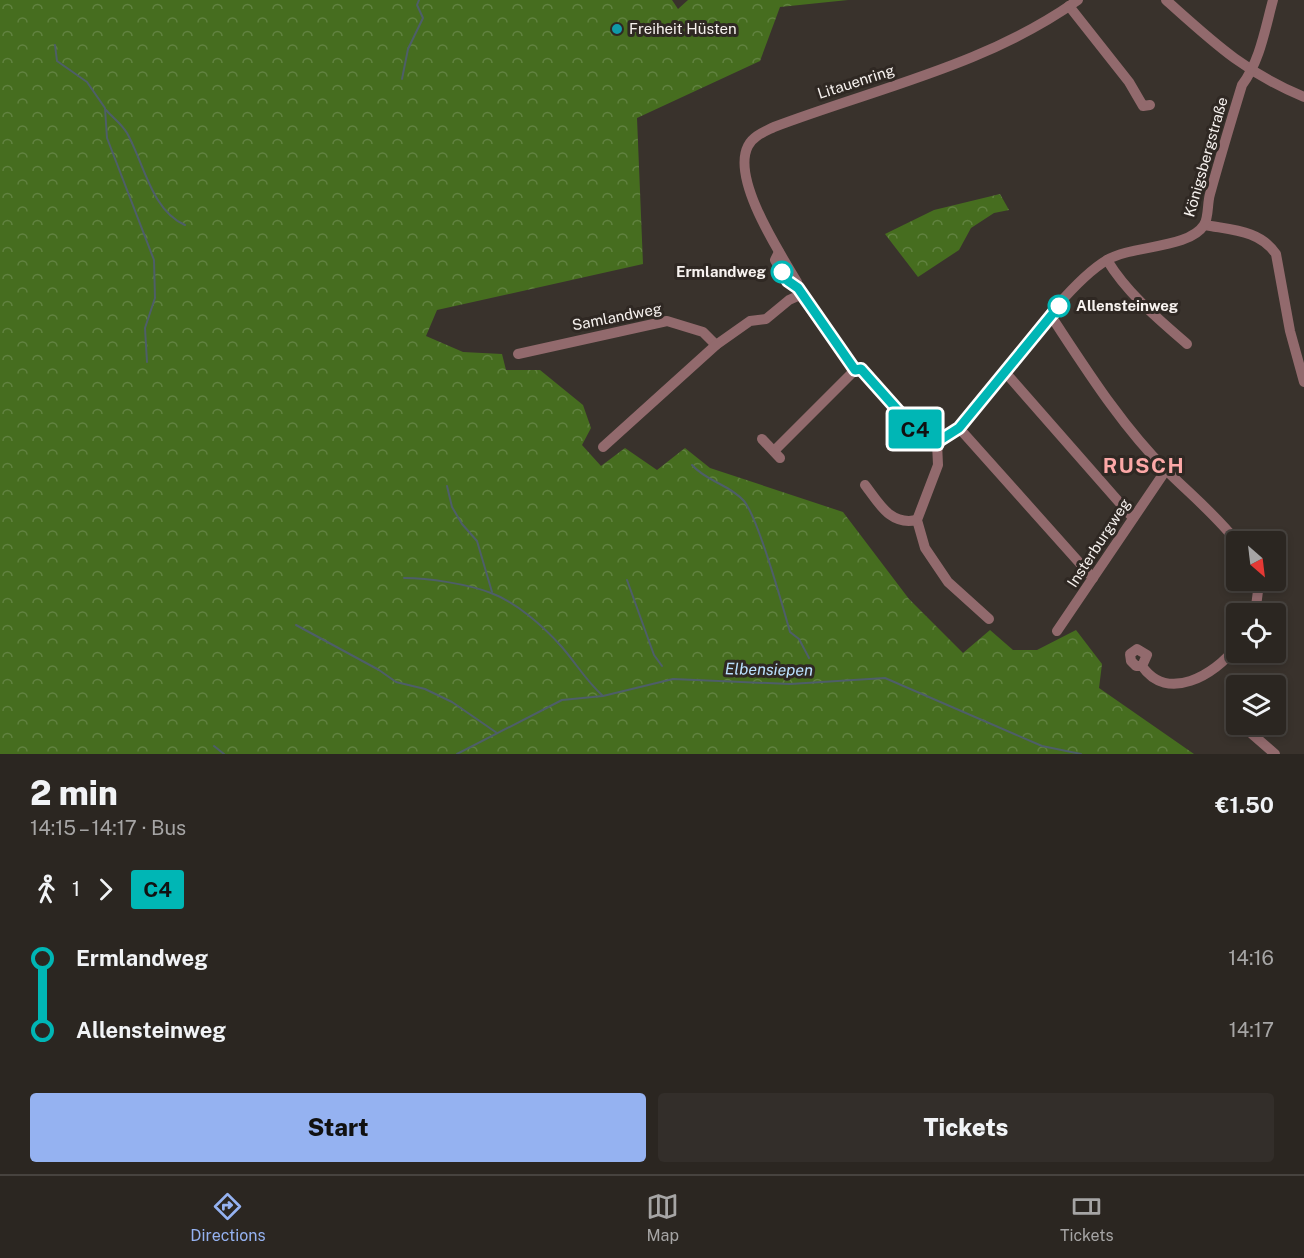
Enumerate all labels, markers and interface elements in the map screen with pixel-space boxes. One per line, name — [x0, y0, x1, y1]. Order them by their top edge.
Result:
place label: Freiheit Hüsten — [629, 20, 737, 37]
marker: Freiheit Hüsten — [610, 22, 624, 36]
street label: Litauenring — [815, 61, 897, 102]
street label: Königsbergstraße — [1180, 95, 1231, 219]
marker: Ermlandweg — [771, 261, 793, 283]
place label: Ermlandweg — [676, 263, 767, 280]
marker: Allensteinweg — [1048, 295, 1070, 317]
place label: Allensteinweg — [1076, 297, 1179, 314]
street label: Samlandweg — [571, 299, 663, 334]
line badge: C4 — [888, 410, 942, 448]
text: C4 — [901, 417, 929, 442]
district label: RUSCH — [1103, 453, 1185, 478]
street label: Insterburgweg — [1064, 495, 1134, 590]
north arrow — [1226, 531, 1286, 591]
map controls — [1226, 531, 1286, 735]
button: locate — [1226, 603, 1286, 663]
water label: Elbensiepen — [725, 659, 813, 680]
button: layers — [1226, 675, 1286, 735]
text: 2 min — [30, 774, 118, 812]
text: €1.50 — [1215, 792, 1274, 818]
text: 14:15 – 14:17 · Bus — [30, 816, 186, 840]
icon: walk — [30, 873, 63, 906]
icon: forward — [89, 873, 122, 906]
text: 1 — [72, 877, 80, 901]
text: C4 — [143, 877, 172, 902]
text: Ermlandweg — [76, 945, 208, 971]
text: 14:16 — [1228, 946, 1274, 970]
text: Allensteinweg — [76, 1017, 226, 1043]
text: 14:17 — [1229, 1018, 1274, 1042]
button: Start — [30, 1093, 646, 1162]
button: Tickets — [658, 1093, 1274, 1162]
tab: Directions — [190, 1190, 266, 1245]
tab: Map — [646, 1190, 679, 1245]
tab: Tickets — [1060, 1190, 1114, 1245]

